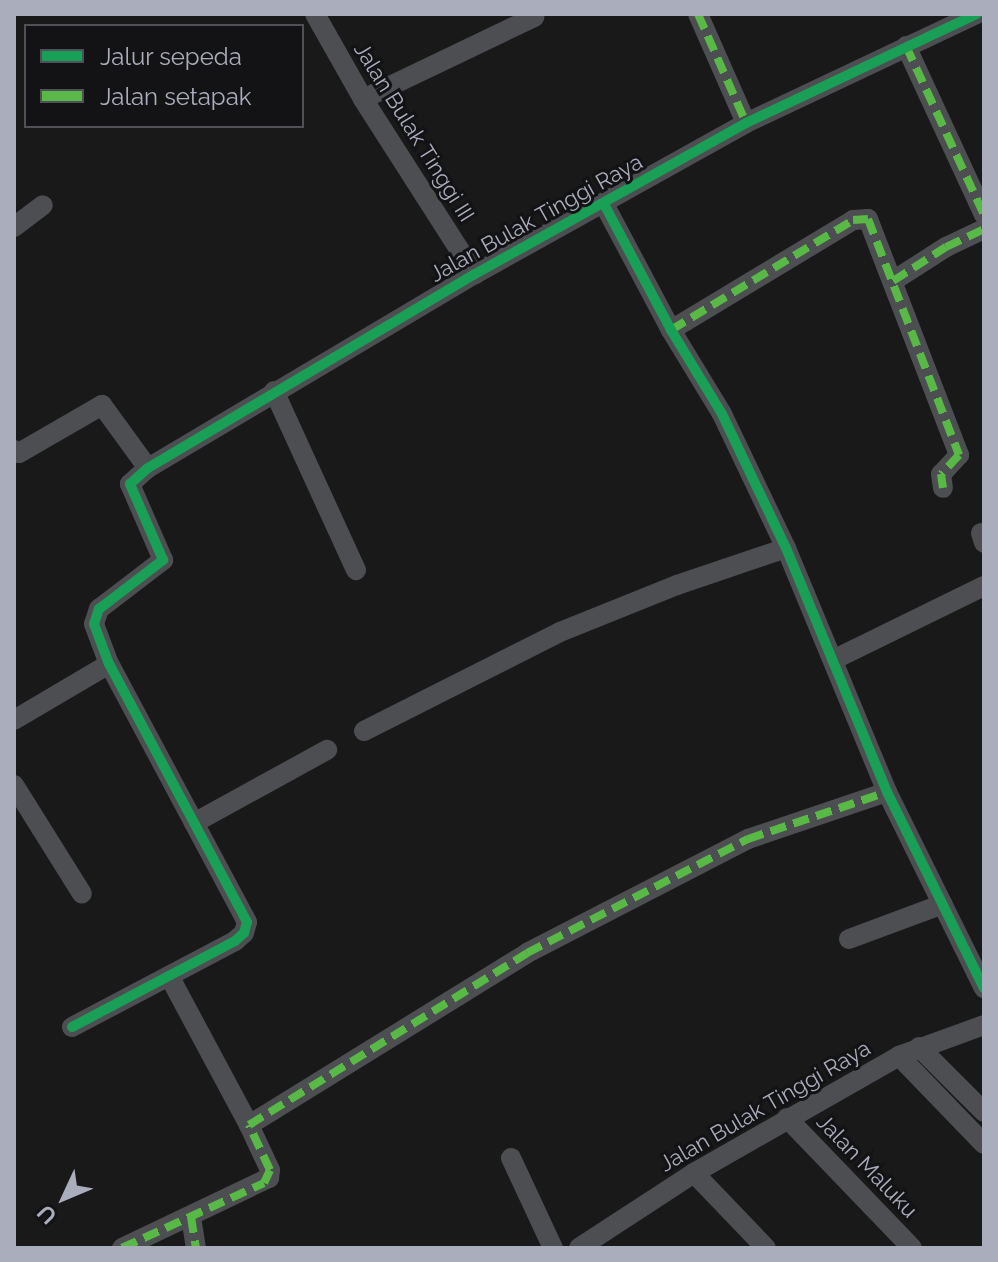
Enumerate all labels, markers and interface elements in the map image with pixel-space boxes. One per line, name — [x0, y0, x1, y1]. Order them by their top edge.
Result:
legend — [24, 24, 304, 128]
street label: Jalan Bulak Tinggi III — [348, 37, 480, 227]
text: Jalur sepeda — [100, 42, 242, 71]
text: Jalan setapak — [100, 82, 251, 111]
street label: Jalan Bulak Tinggi Raya — [425, 148, 647, 288]
street label: Jalan Bulak Tinggi Raya — [655, 1035, 875, 1177]
street label: Jalan Maluku — [811, 1109, 923, 1223]
north arrow — [24, 1158, 104, 1238]
text: U — [32, 1200, 62, 1230]

